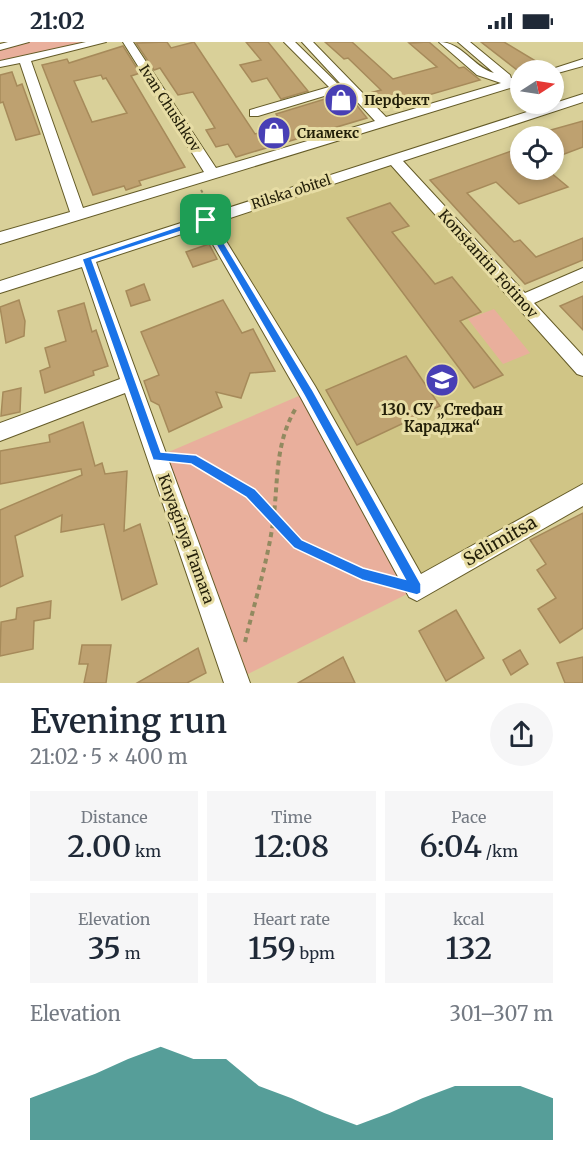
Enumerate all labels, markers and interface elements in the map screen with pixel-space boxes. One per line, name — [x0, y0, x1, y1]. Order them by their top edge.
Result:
text: 21:02 — [30, 7, 85, 35]
north arrow — [510, 60, 564, 114]
map controls — [510, 60, 564, 180]
street label: Ivan Chushkov — [135, 61, 205, 156]
shop icon: Перфект — [323, 82, 359, 118]
place label: Перфект — [364, 91, 430, 109]
shop icon: Сиамекс — [256, 115, 292, 151]
place label: Сиамекс — [297, 124, 359, 142]
button: locate — [510, 126, 564, 180]
street label: Rilska obitel — [249, 170, 334, 213]
pin — [180, 194, 231, 245]
icon: arrive — [189, 203, 222, 236]
street label: Konstantin Fotinov — [435, 205, 543, 322]
school or university icon: 130. СУ „Стефан Караджа“ — [424, 362, 460, 398]
place label: 130. СУ „Стефан Караджа“ — [381, 400, 503, 436]
street label: Knyaginya Tamara — [154, 471, 219, 606]
street label: Selimitsa — [459, 510, 541, 571]
text: Evening run — [30, 701, 227, 742]
button: share — [490, 703, 553, 766]
text: 21:02 · 5 × 400 m — [30, 744, 188, 769]
text: Distance — [81, 807, 148, 827]
text: Time — [271, 807, 312, 827]
text: Pace — [451, 807, 486, 827]
text: 2.00 — [67, 827, 131, 865]
text: 12:08 — [254, 827, 329, 865]
text: 6:04 — [420, 827, 482, 865]
text: km — [131, 841, 161, 861]
text: /km — [482, 841, 518, 861]
text: Elevation — [78, 909, 150, 929]
text: Heart rate — [253, 909, 330, 929]
text: kcal — [453, 909, 485, 929]
text: 35 — [88, 929, 121, 967]
text: 159 — [248, 929, 296, 967]
text: 132 — [445, 929, 492, 967]
text: m — [121, 943, 141, 963]
text: bpm — [296, 943, 335, 963]
text: Elevation — [30, 1001, 121, 1026]
text: 301–307 m — [450, 1001, 553, 1026]

